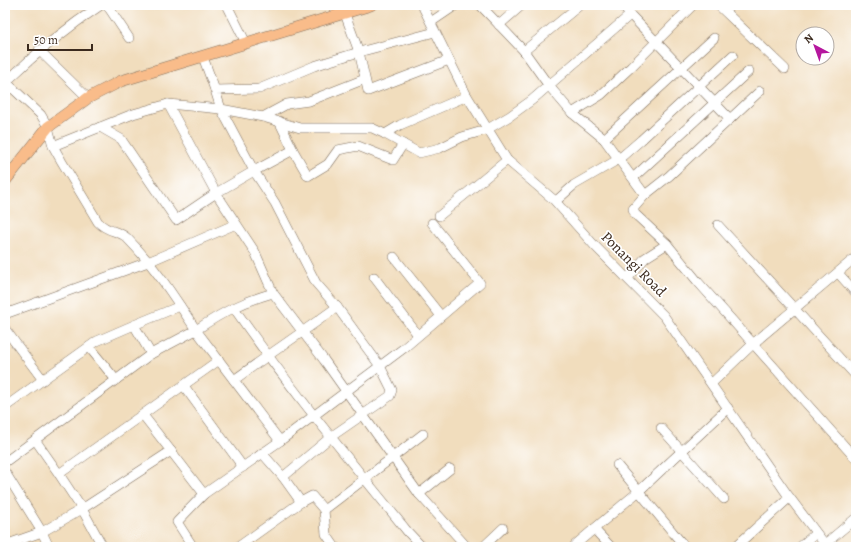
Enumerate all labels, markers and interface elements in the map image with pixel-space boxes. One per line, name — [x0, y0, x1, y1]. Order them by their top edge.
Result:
scale bar — [28, 26, 92, 52]
north arrow — [795, 26, 835, 66]
text: N — [801, 31, 817, 47]
text: 50 m — [34, 32, 58, 48]
street label: Ponangi Road — [597, 227, 672, 302]

